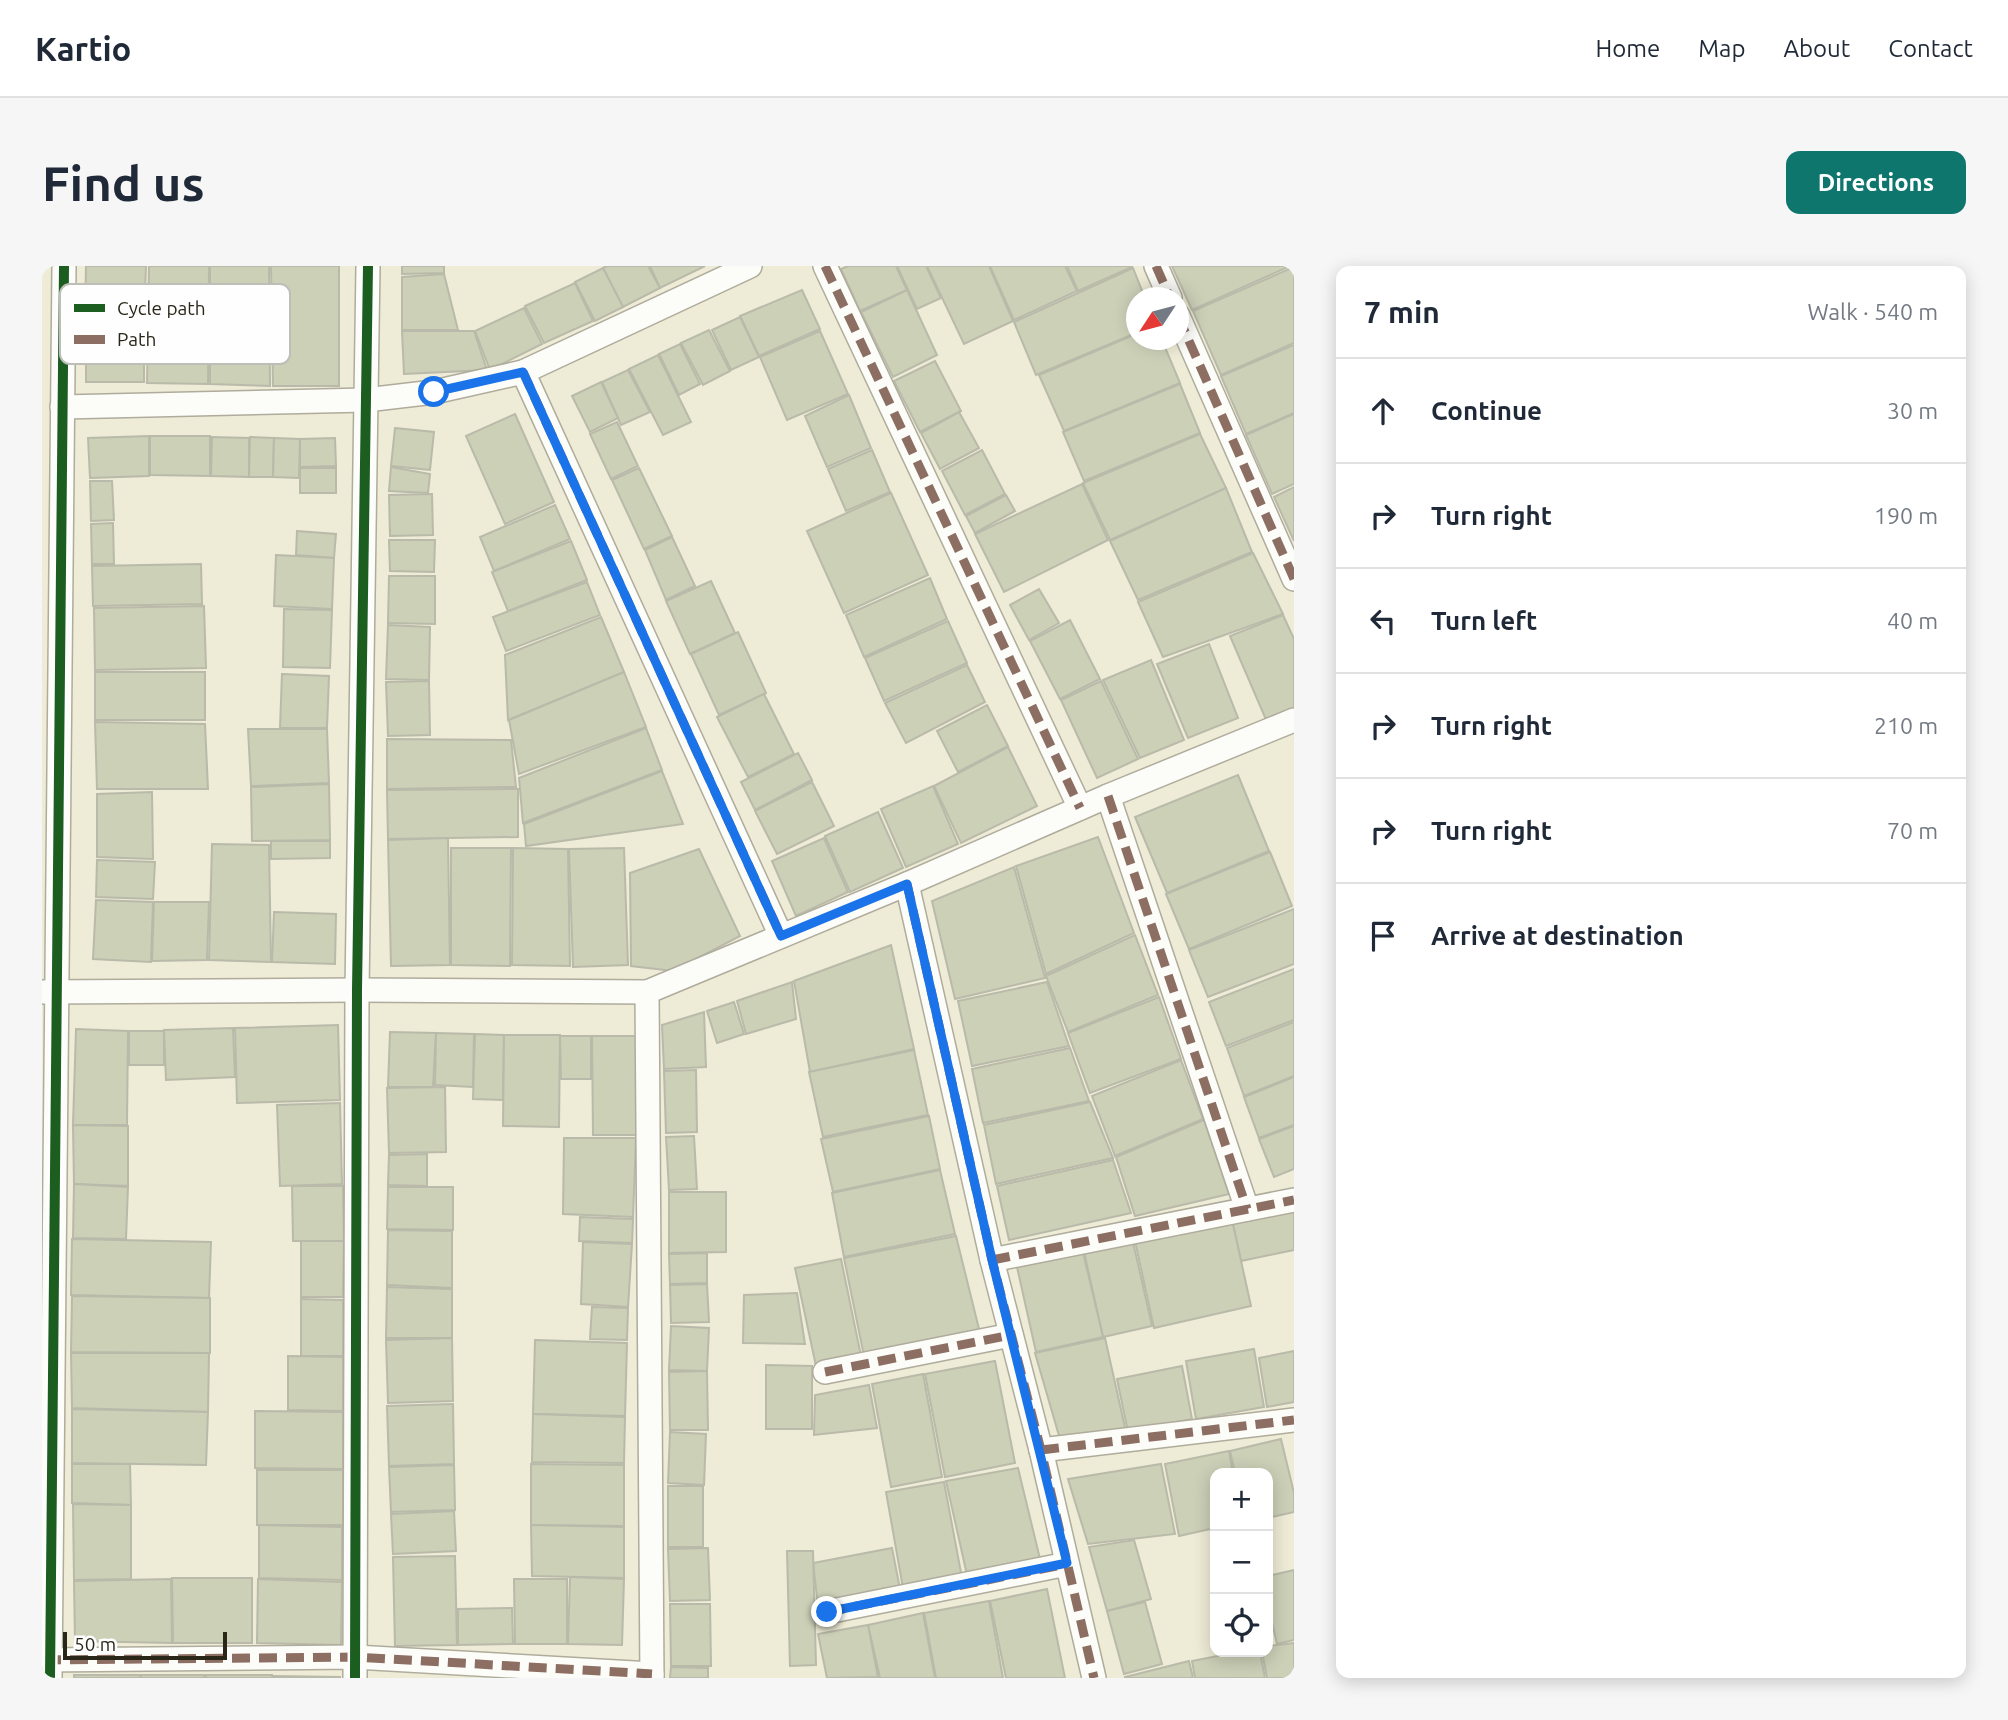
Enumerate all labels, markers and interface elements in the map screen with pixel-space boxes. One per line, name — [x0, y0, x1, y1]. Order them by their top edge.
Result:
text: Kartio — [35, 30, 131, 67]
text: Home — [1595, 35, 1660, 62]
text: Map — [1698, 35, 1745, 62]
text: About — [1783, 35, 1850, 62]
text: Contact — [1888, 35, 1973, 62]
button: Directions — [1786, 151, 1966, 214]
text: Find us — [42, 155, 205, 210]
legend — [60, 284, 290, 364]
north arrow — [1126, 287, 1189, 350]
text: 7 min — [1364, 295, 1440, 329]
text: Cycle path — [117, 297, 206, 319]
text: Walk · 540 m — [1807, 299, 1938, 324]
text: Path — [117, 328, 156, 350]
route start — [418, 376, 449, 407]
icon: ahead — [1364, 392, 1402, 430]
text: Continue — [1431, 396, 1542, 425]
text: 30 m — [1887, 398, 1938, 423]
icon: right — [1364, 497, 1402, 535]
text: Turn right — [1431, 501, 1552, 530]
text: 190 m — [1874, 503, 1938, 528]
icon: left — [1364, 602, 1402, 640]
text: Turn left — [1431, 606, 1537, 635]
text: 40 m — [1887, 608, 1938, 633]
icon: right — [1364, 707, 1402, 745]
text: Turn right — [1431, 711, 1552, 740]
text: 210 m — [1874, 713, 1938, 738]
icon: right — [1364, 812, 1402, 850]
text: Turn right — [1431, 816, 1552, 845]
text: 70 m — [1887, 818, 1938, 843]
icon: arrive — [1364, 917, 1402, 955]
text: Arrive at destination — [1431, 921, 1684, 950]
map controls — [1210, 1468, 1273, 1657]
button: + — [1210, 1468, 1273, 1531]
button: − — [1210, 1531, 1273, 1594]
button: locate — [1210, 1594, 1273, 1657]
route end — [811, 1596, 842, 1627]
scale bar — [63, 1629, 228, 1661]
text: 50 m — [74, 1633, 116, 1655]

